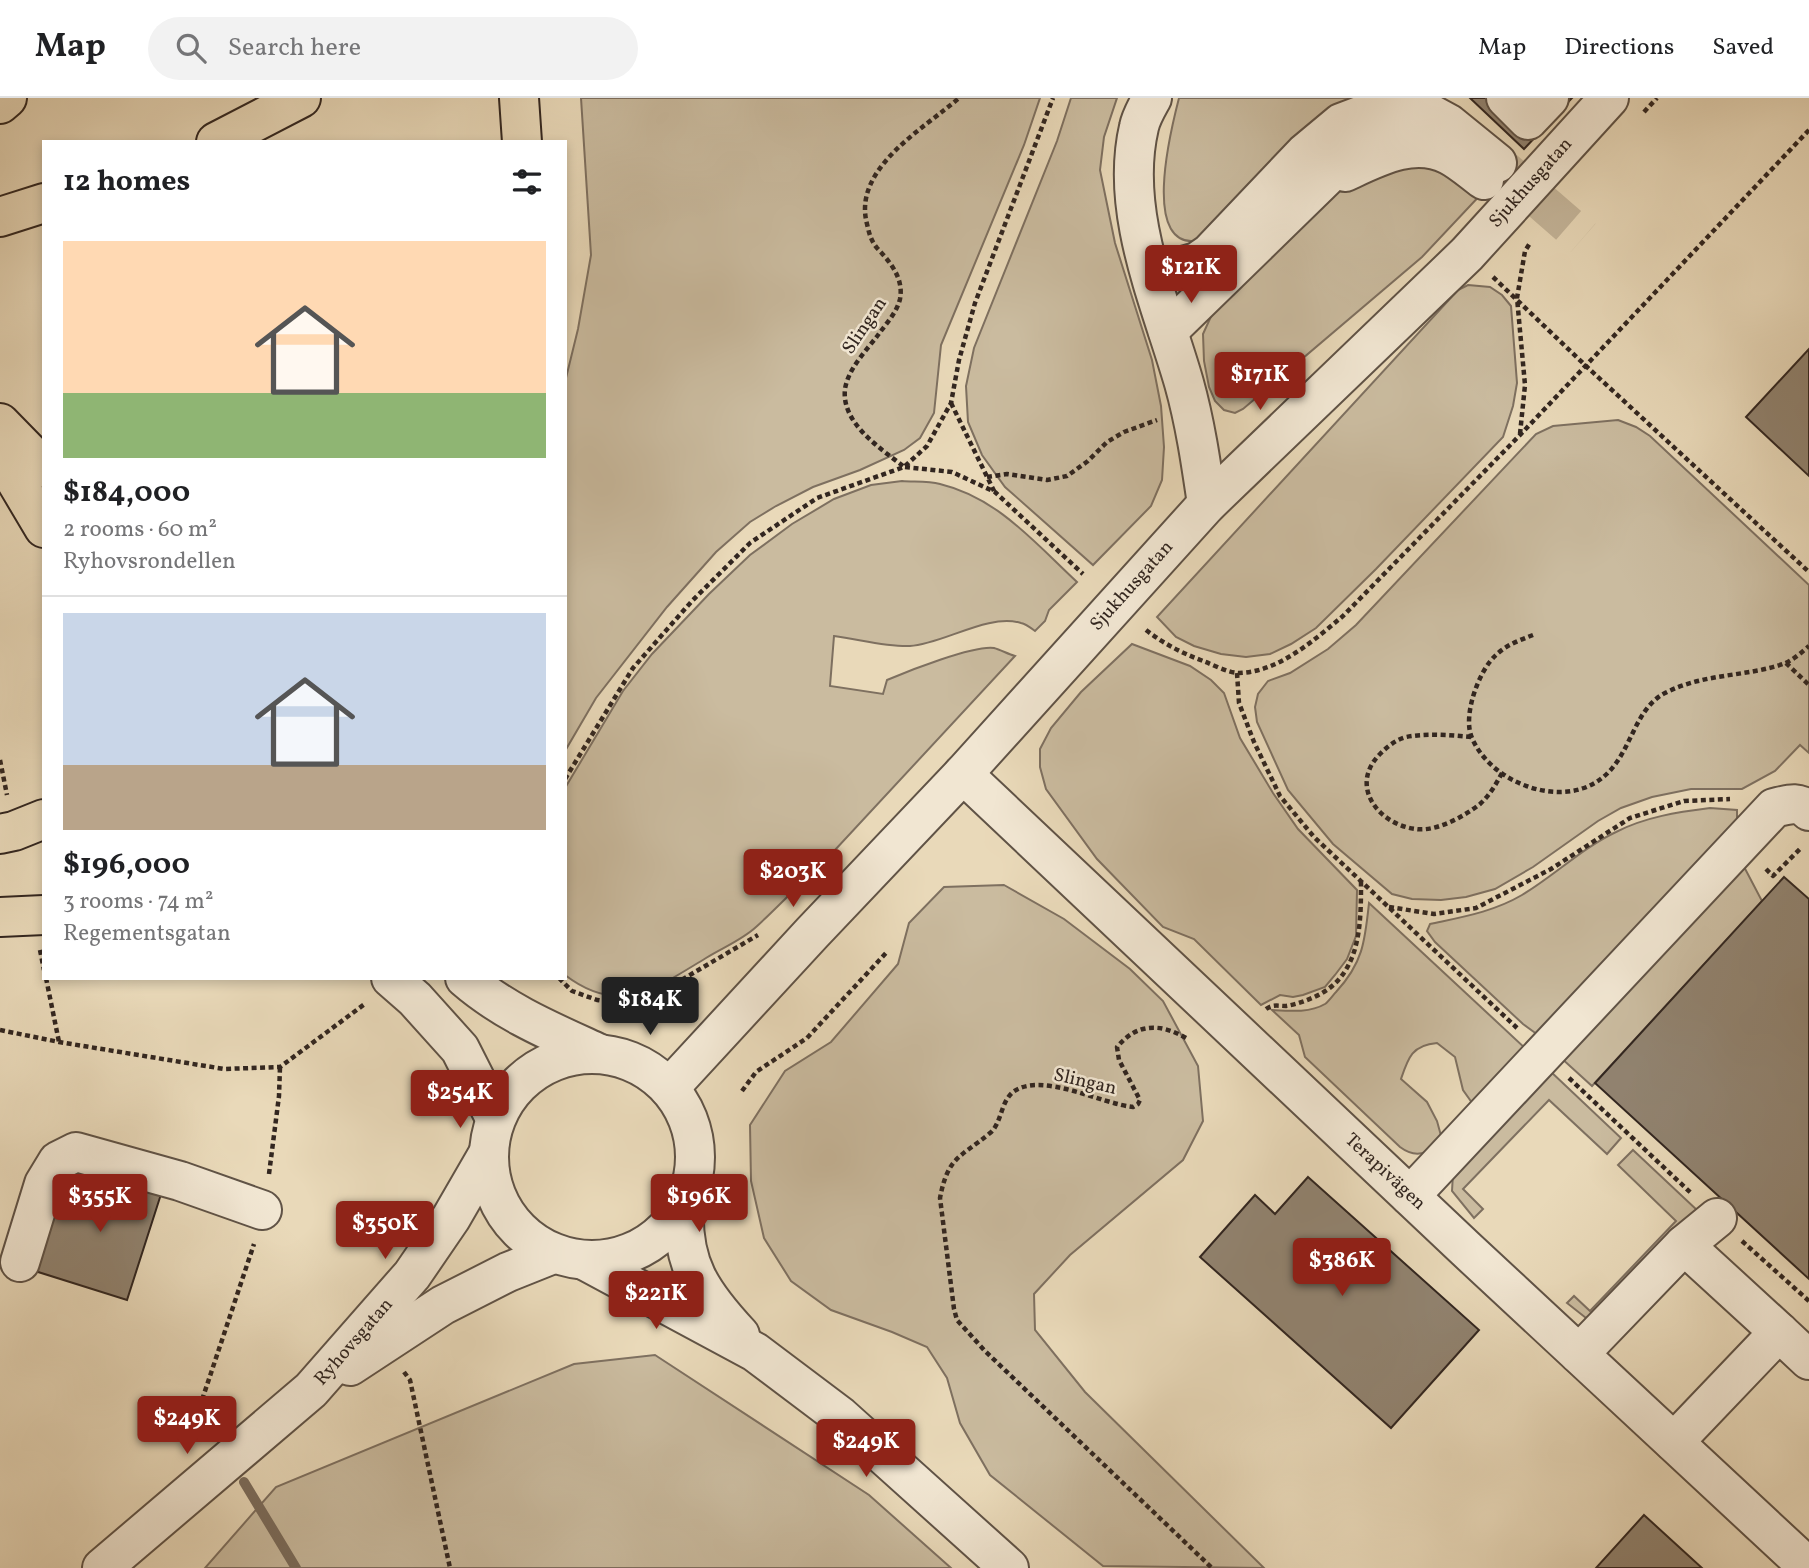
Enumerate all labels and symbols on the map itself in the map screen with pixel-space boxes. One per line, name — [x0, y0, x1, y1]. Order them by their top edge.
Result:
street label: Sjukhusgatan — [1483, 132, 1579, 234]
pin: $121K — [1142, 246, 1240, 305]
street label: Slingan — [836, 292, 894, 360]
pin: $171K — [1211, 352, 1309, 412]
street label: Sjukhusgatan — [1084, 535, 1180, 637]
pin: $203K — [744, 850, 842, 909]
pin: $184K — [601, 978, 699, 1037]
street label: Slingan — [1051, 1062, 1119, 1102]
pin: $254K — [411, 1070, 509, 1130]
street label: Terapivägen — [1339, 1128, 1431, 1216]
pin: $355K — [51, 1174, 149, 1234]
pin: $196K — [650, 1174, 748, 1234]
pin: $350K — [336, 1202, 434, 1261]
pin: $386K — [1293, 1238, 1391, 1298]
pin: $221K — [607, 1272, 705, 1331]
street label: Ryhovsgatan — [309, 1293, 399, 1391]
pin: $249K — [138, 1396, 236, 1456]
pin: $249K — [817, 1420, 915, 1479]

